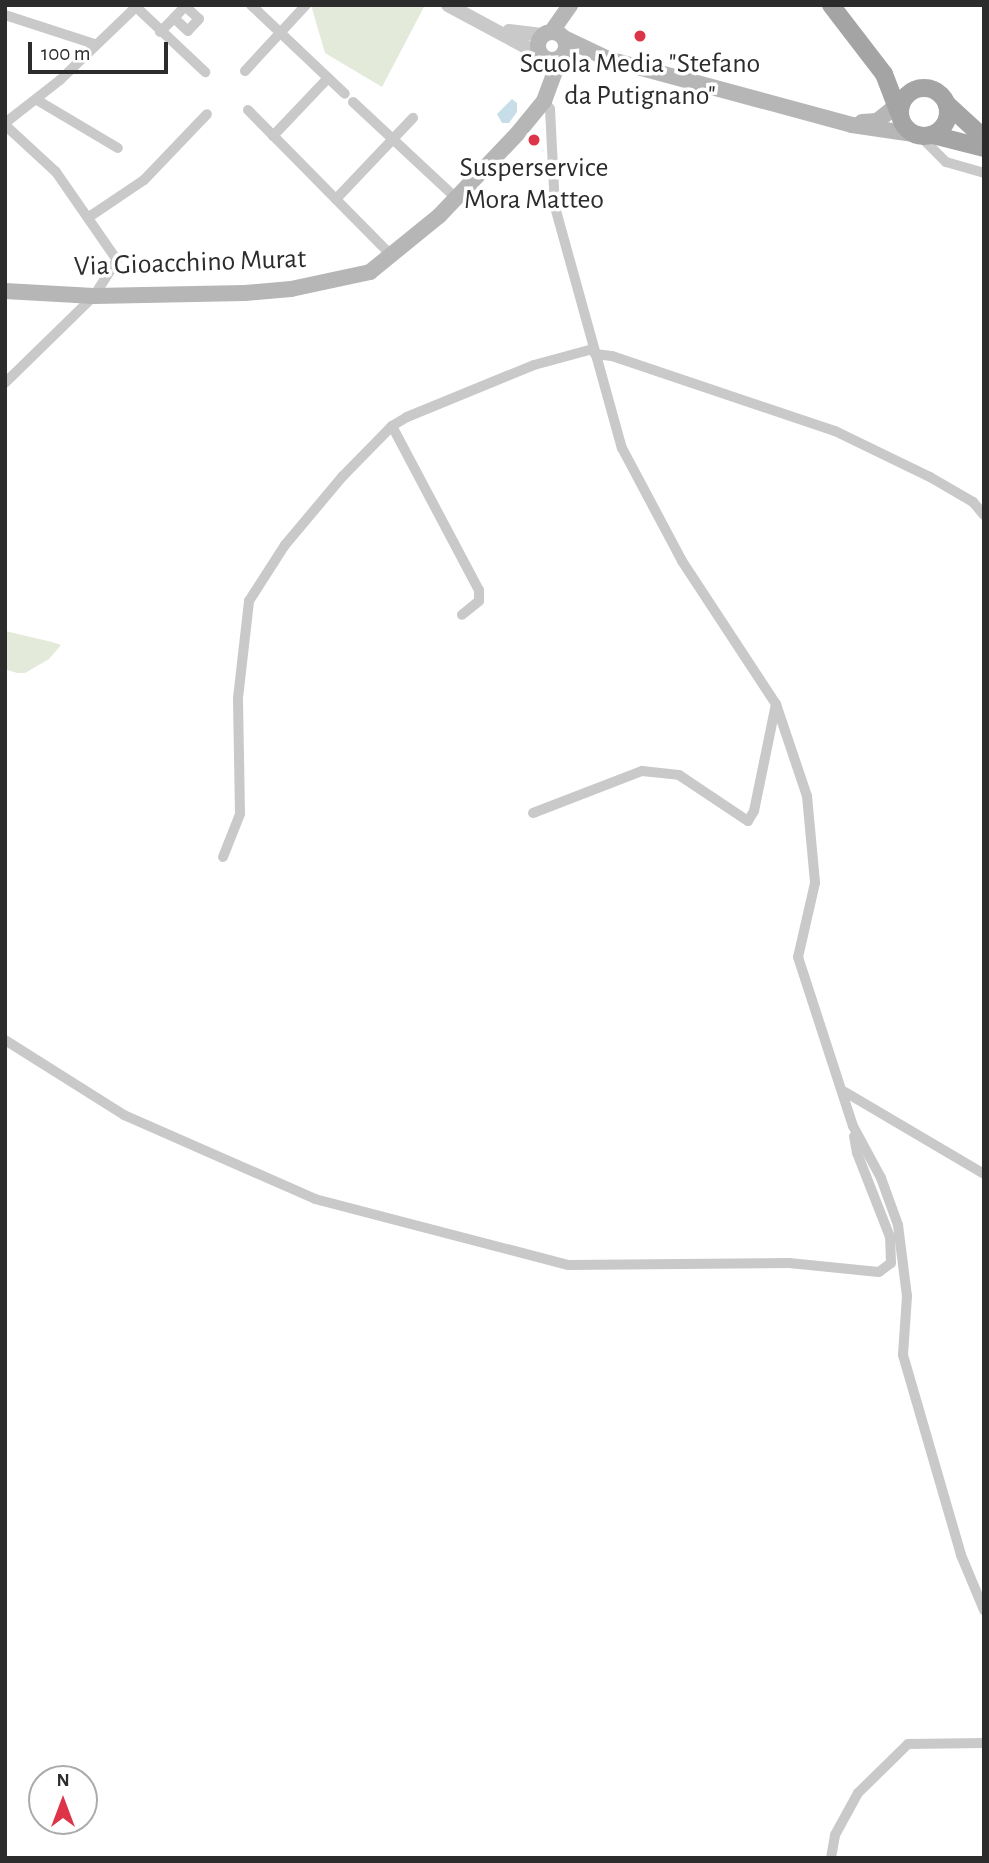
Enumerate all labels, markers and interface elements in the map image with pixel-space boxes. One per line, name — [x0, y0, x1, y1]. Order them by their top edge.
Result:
scale bar — [32, 28, 172, 72]
marker: Scuola Media "Stefano da Putignano" — [632, 28, 648, 44]
text: 100 m — [41, 43, 91, 64]
place label: Scuola Media "Stefano da Putignano" — [520, 47, 760, 113]
marker: Susperservice Mora Matteo — [526, 132, 542, 148]
place label: Susperservice Mora Matteo — [459, 151, 609, 217]
street label: Via Gioacchino Murat — [73, 242, 307, 284]
north arrow — [28, 1765, 98, 1835]
text: N — [56, 1771, 70, 1790]

